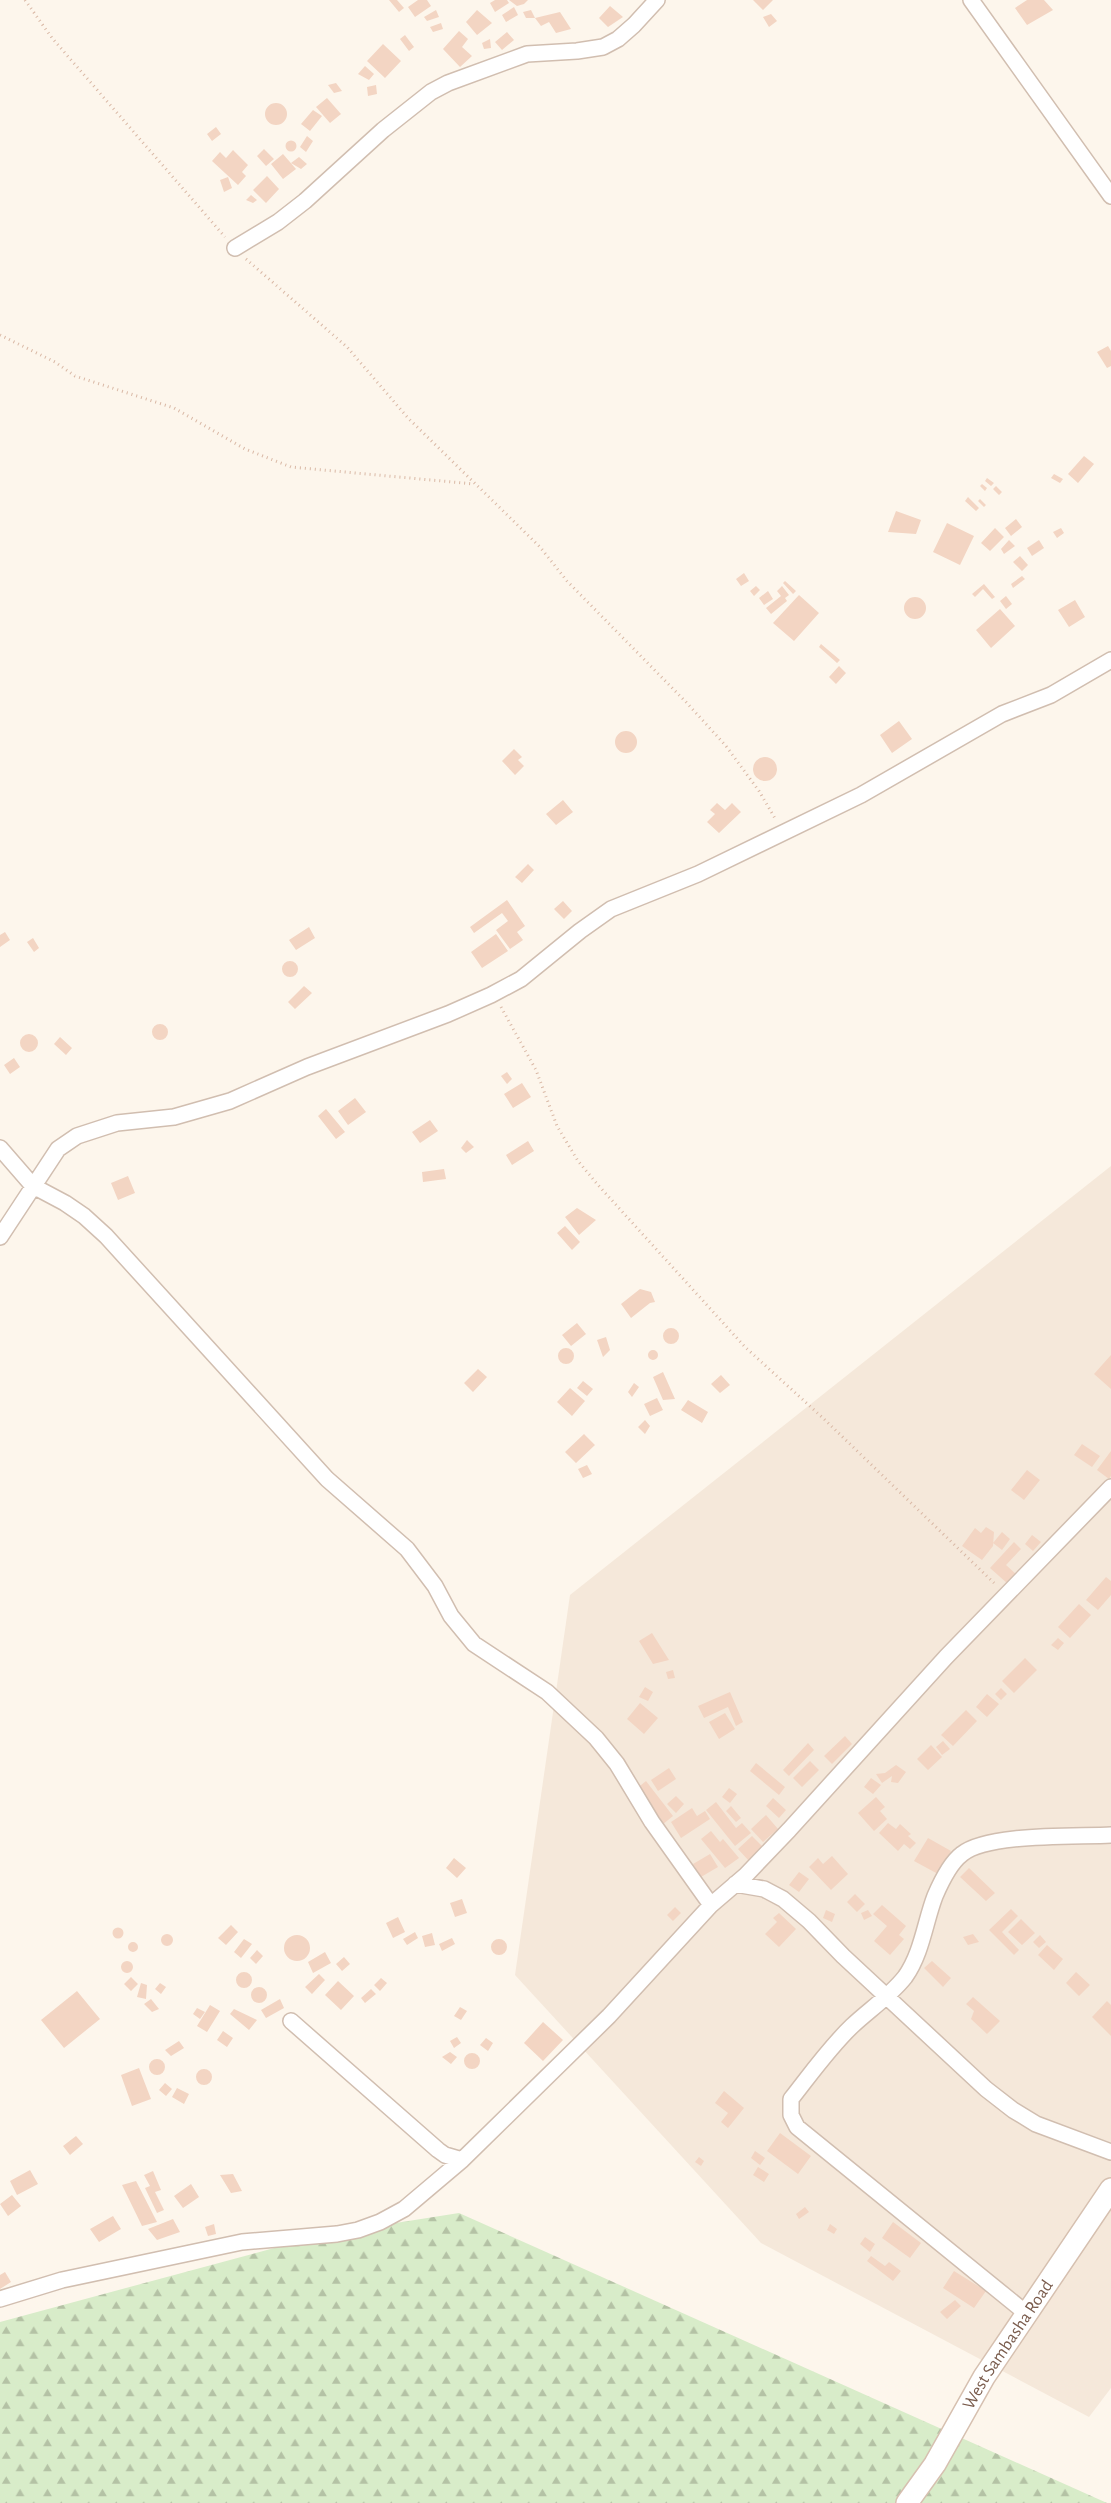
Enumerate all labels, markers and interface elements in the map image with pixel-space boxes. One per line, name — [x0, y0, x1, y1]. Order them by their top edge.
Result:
street label: West Sambasha Road — [960, 2277, 1057, 2412]

